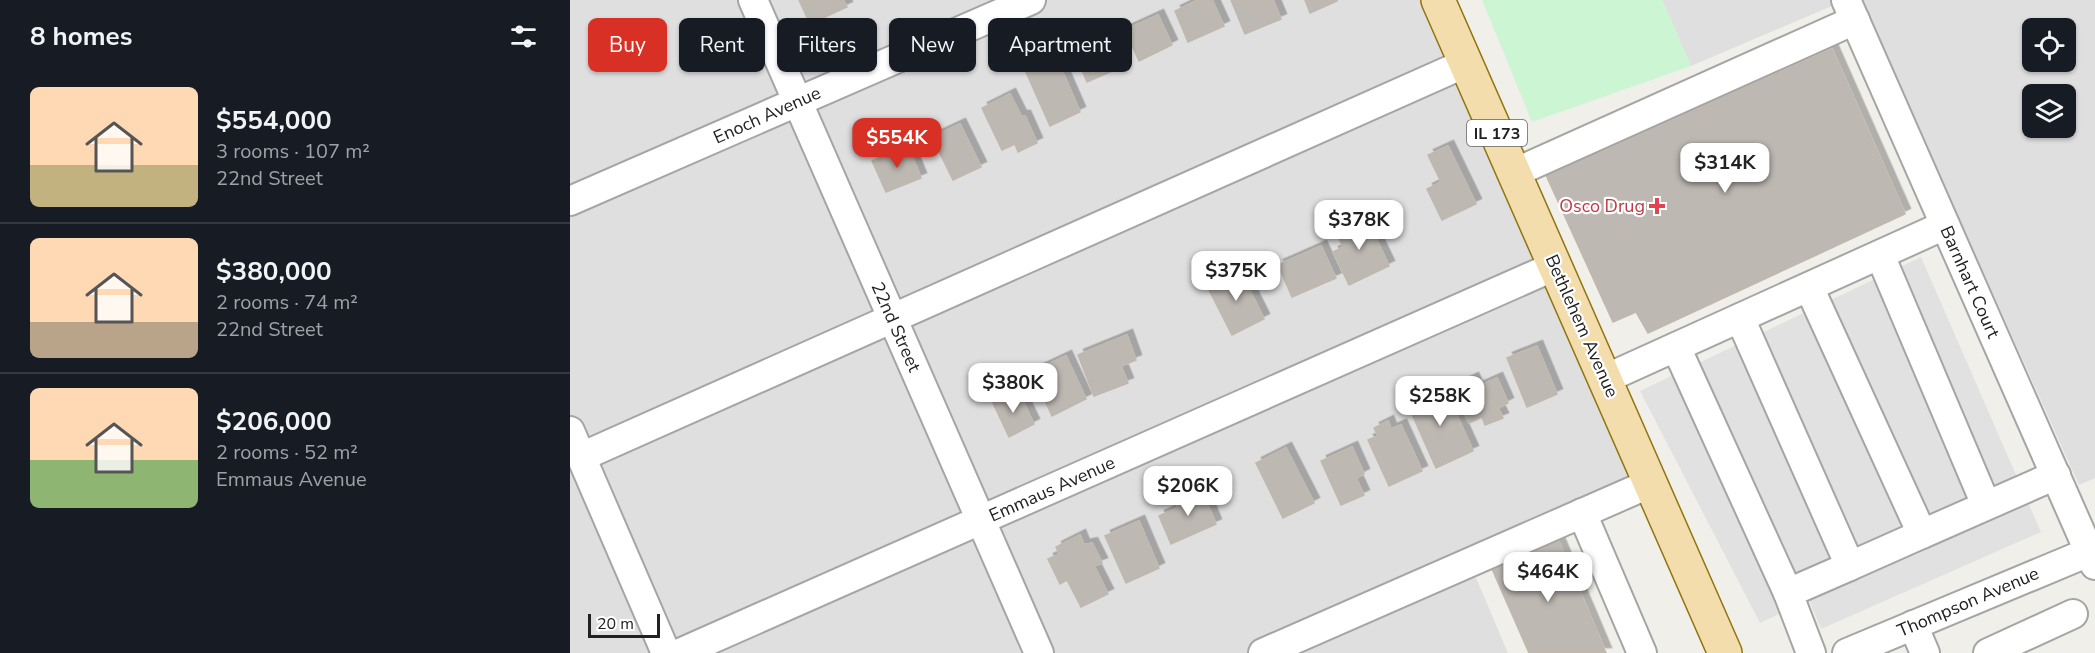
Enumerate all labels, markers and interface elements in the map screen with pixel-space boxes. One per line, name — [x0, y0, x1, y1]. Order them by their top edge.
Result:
chip: Buy — [588, 18, 667, 72]
chip: Rent — [679, 18, 765, 72]
chip: Filters — [777, 18, 877, 72]
chip: New — [889, 18, 976, 72]
chip: Apartment — [988, 18, 1132, 72]
map controls — [2022, 18, 2076, 138]
button: locate — [2022, 18, 2076, 72]
text: 8 homes — [30, 19, 132, 54]
icon: filters — [507, 20, 540, 53]
street label: Enoch Avenue — [710, 81, 824, 149]
button: layers — [2022, 84, 2076, 138]
text: $554,000 — [216, 103, 332, 138]
icon: home — [78, 111, 150, 183]
pin: $554K — [855, 118, 939, 169]
road number: IL 173 — [1467, 120, 1527, 146]
text: $554K — [866, 124, 928, 151]
text: 3 rooms · 107 m² — [216, 138, 370, 165]
pin: $314K — [1683, 143, 1767, 194]
text: $314K — [1694, 149, 1756, 176]
text: 22nd Street — [216, 165, 323, 192]
place label: Osco Drug — [1559, 194, 1645, 218]
marker: Osco Drug — [1650, 199, 1664, 213]
pin: $378K — [1317, 200, 1401, 251]
text: $378K — [1328, 206, 1390, 233]
street label: Barnhart Court — [1934, 222, 2006, 343]
pin: $375K — [1194, 251, 1278, 302]
street label: Bethlehem Avenue — [1540, 251, 1624, 401]
text: $380,000 — [216, 254, 332, 289]
text: $375K — [1205, 257, 1267, 284]
icon: home — [78, 262, 150, 334]
street label: 22nd Street — [866, 278, 927, 376]
text: 2 rooms · 74 m² — [216, 289, 358, 316]
text: 22nd Street — [216, 316, 323, 343]
pin: $380K — [971, 363, 1055, 414]
text: $380K — [982, 369, 1044, 396]
pin: $258K — [1398, 376, 1482, 427]
text: $258K — [1409, 382, 1471, 409]
text: $206,000 — [216, 404, 332, 439]
icon: home — [78, 412, 150, 484]
text: 2 rooms · 52 m² — [216, 439, 358, 466]
street label: Emmaus Avenue — [985, 450, 1119, 528]
text: Emmaus Avenue — [216, 466, 367, 493]
pin: $206K — [1146, 466, 1230, 517]
text: $206K — [1157, 472, 1219, 499]
pin: $464K — [1506, 552, 1590, 603]
text: $464K — [1517, 558, 1579, 585]
street label: Thompson Avenue — [1893, 561, 2043, 643]
scale bar — [588, 611, 660, 638]
text: 20 m — [597, 613, 634, 635]

